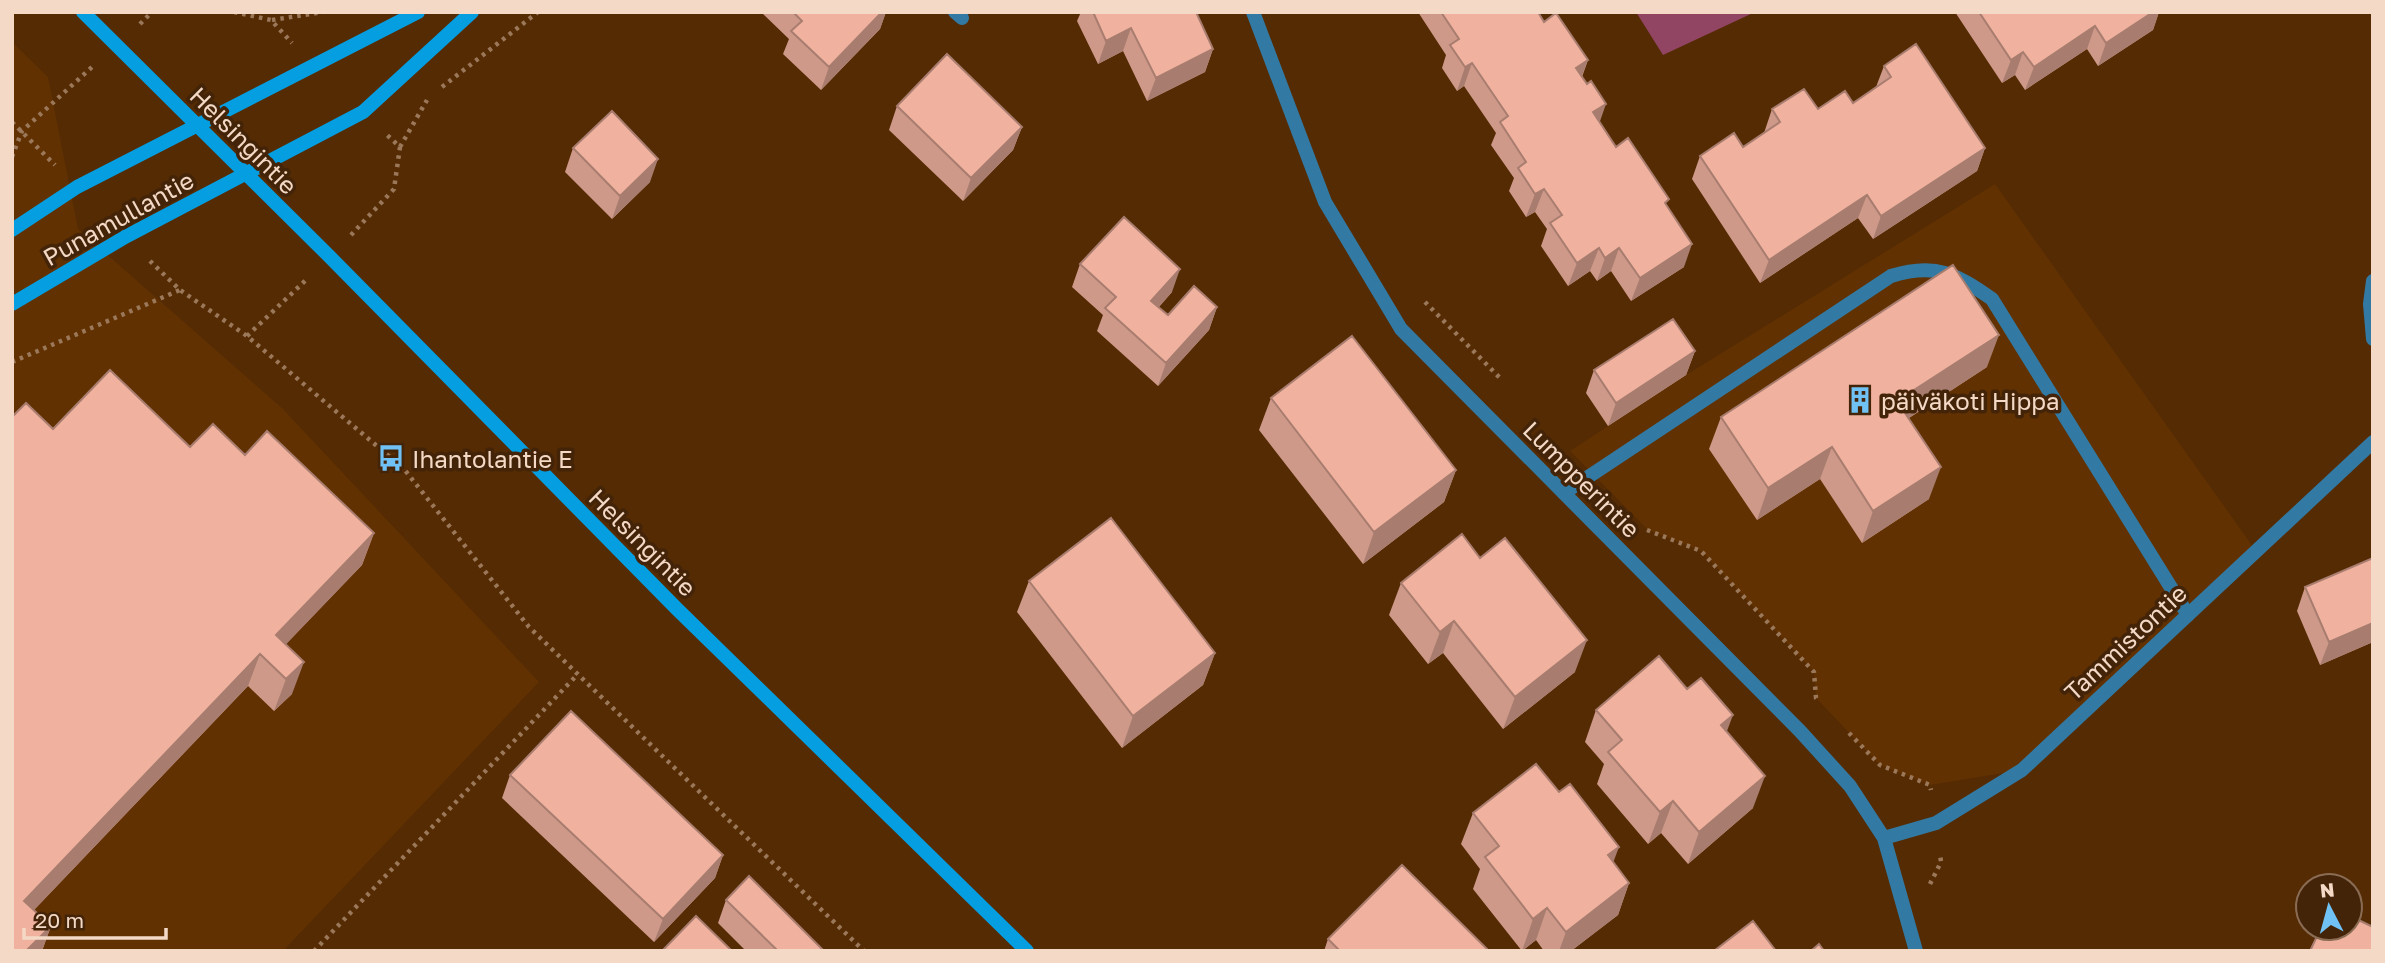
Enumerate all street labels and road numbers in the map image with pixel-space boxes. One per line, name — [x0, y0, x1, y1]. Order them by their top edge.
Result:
street label: Helsingintie — [184, 80, 304, 200]
street label: Punamullantie — [38, 165, 198, 271]
street label: Lumpperintie — [1518, 415, 1646, 543]
street label: Helsingintie — [583, 482, 703, 602]
street label: Tammistontie — [2058, 578, 2192, 706]

